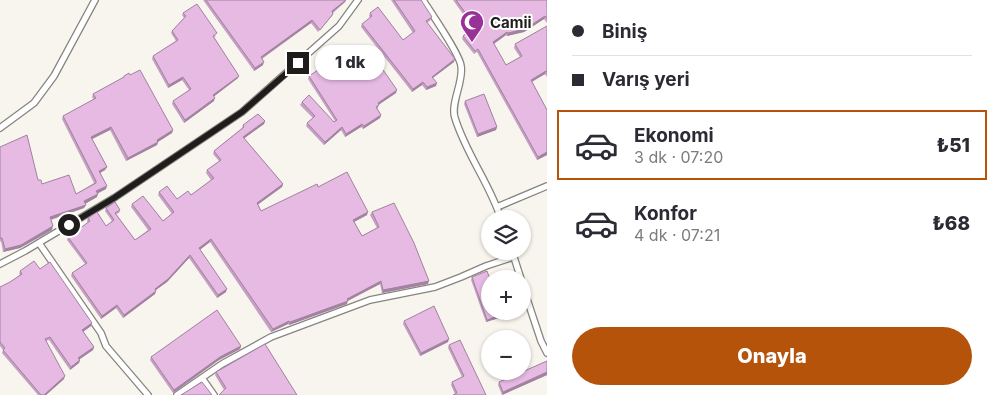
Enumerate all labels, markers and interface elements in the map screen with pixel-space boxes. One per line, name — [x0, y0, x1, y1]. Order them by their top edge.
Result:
mosque icon: Camii — [459, 9, 485, 43]
place label: Camii — [490, 13, 532, 32]
text: Biniş — [602, 20, 647, 43]
callout: 1 dk — [316, 46, 386, 80]
route end — [287, 52, 309, 74]
text: 1 dk — [335, 52, 365, 72]
text: Varış yeri — [602, 68, 690, 91]
icon: car — [574, 123, 619, 168]
text: Ekonomi — [634, 124, 714, 147]
text: ₺51 — [937, 134, 970, 157]
text: 3 dk · 07:20 — [634, 147, 723, 167]
icon: car — [574, 201, 619, 246]
text: Konfor — [634, 202, 697, 225]
map controls — [481, 210, 531, 380]
button: layers — [481, 210, 531, 260]
text: ₺68 — [932, 212, 970, 235]
route start — [58, 214, 80, 236]
text: 4 dk · 07:21 — [634, 225, 720, 245]
button: + — [481, 270, 531, 320]
button: Onayla — [572, 327, 972, 385]
button: − — [481, 330, 531, 380]

